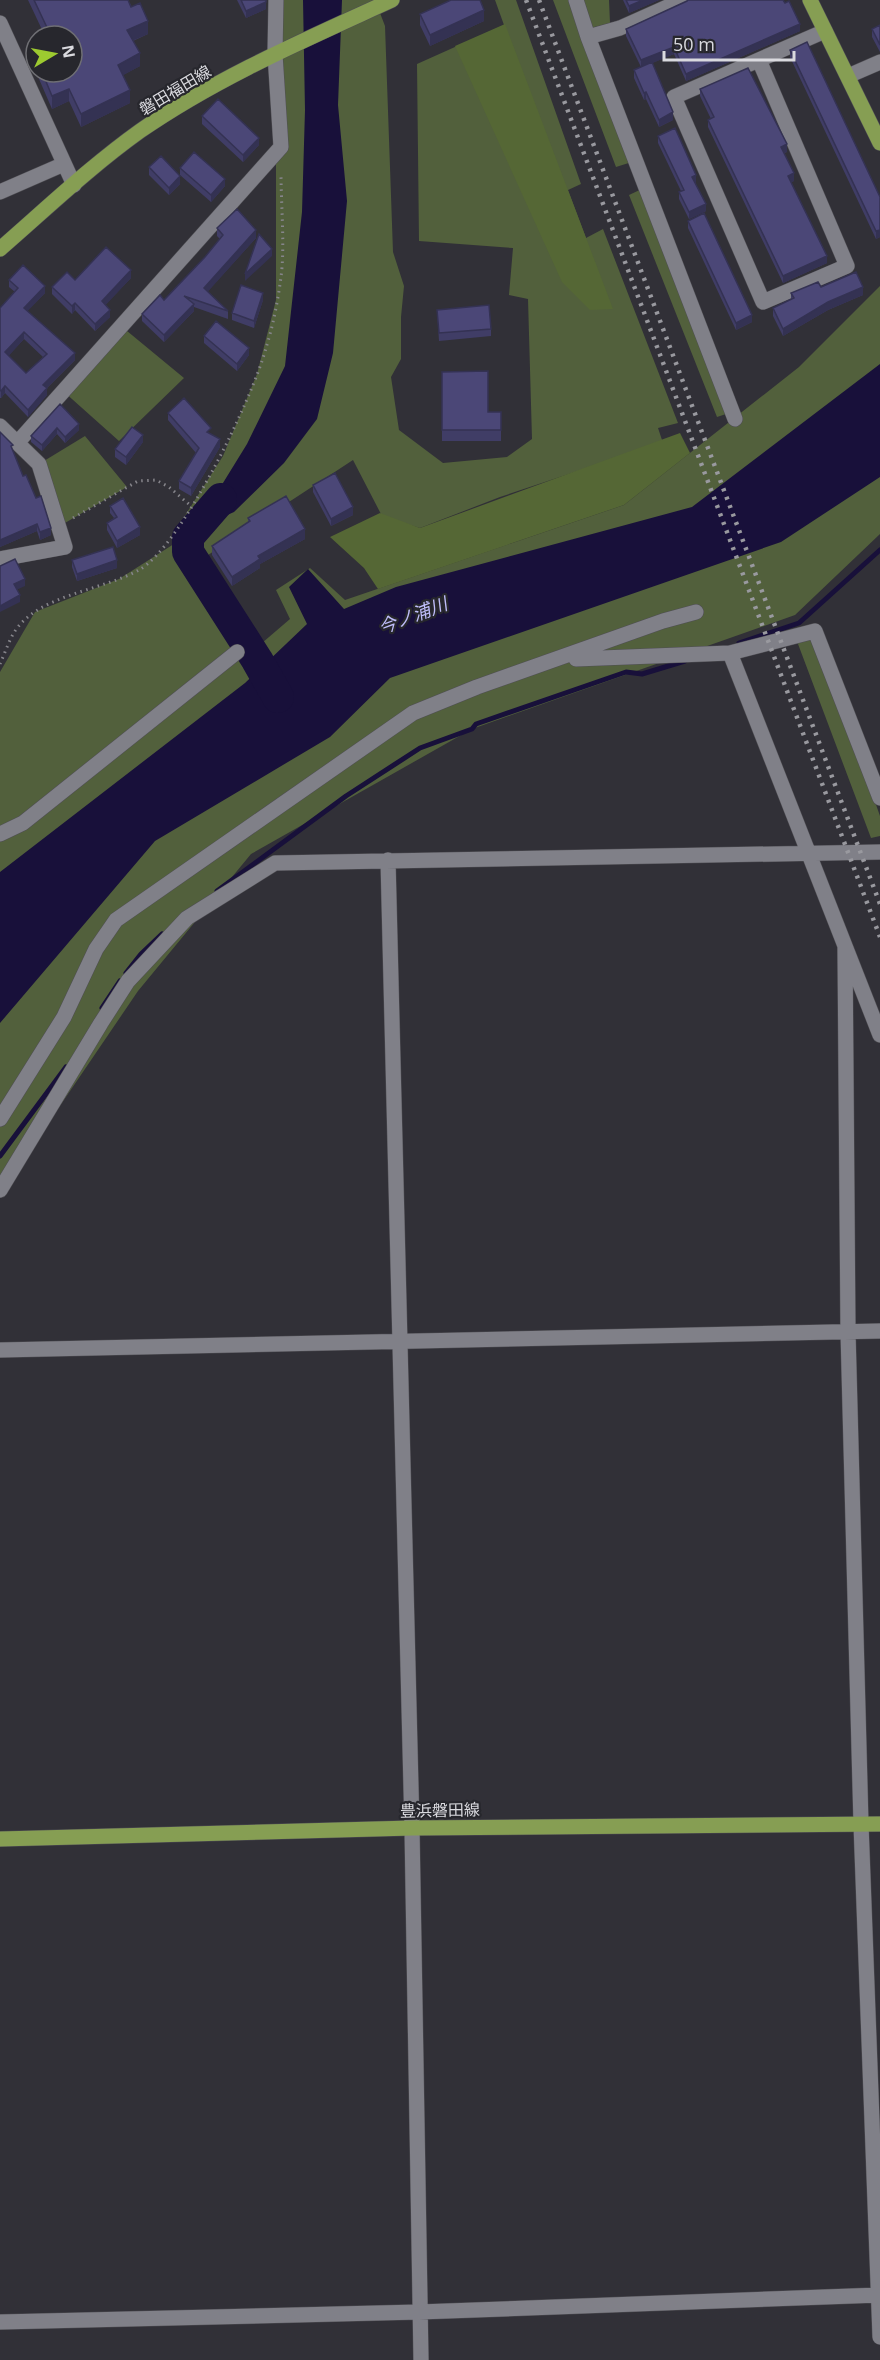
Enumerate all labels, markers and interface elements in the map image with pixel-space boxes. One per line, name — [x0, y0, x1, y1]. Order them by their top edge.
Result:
north arrow — [24, 24, 84, 84]
scale bar — [664, 24, 794, 62]
text: 50 m — [673, 32, 715, 56]
text: N — [57, 43, 81, 60]
street label: 磐田福田線 — [135, 60, 215, 120]
water label: 今ノ浦川 — [375, 590, 452, 639]
street label: 豊浜磐田線 — [400, 1798, 480, 1822]

